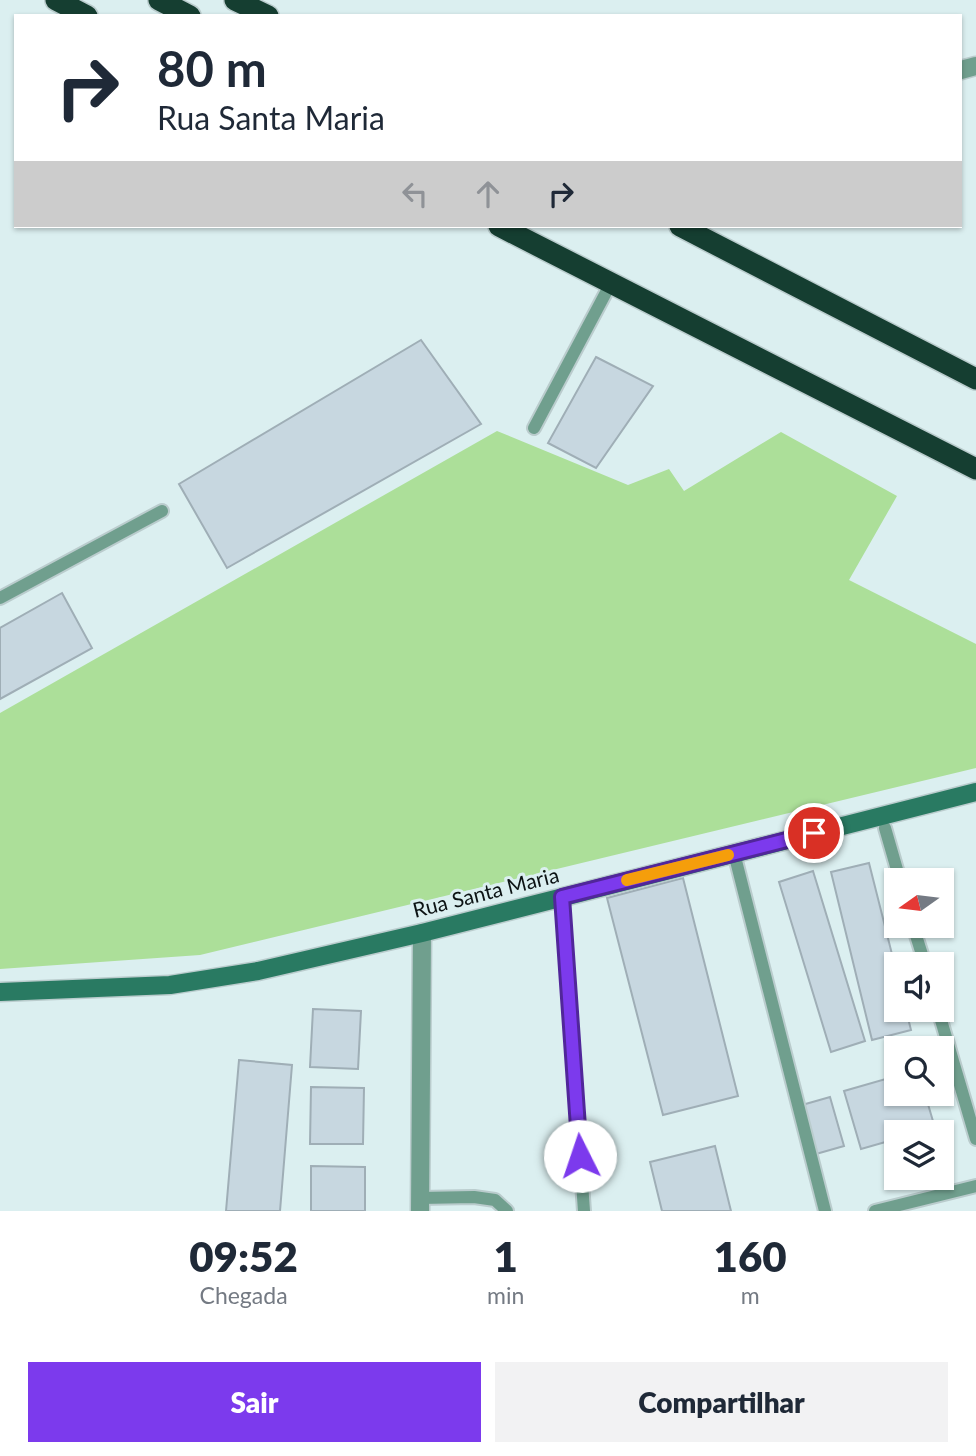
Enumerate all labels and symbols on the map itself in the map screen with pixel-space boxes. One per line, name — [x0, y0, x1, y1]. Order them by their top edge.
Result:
pin — [784, 803, 844, 863]
street label: Rua Santa Maria — [410, 861, 561, 922]
north arrow — [884, 868, 954, 938]
position arrow — [543, 1119, 617, 1193]

